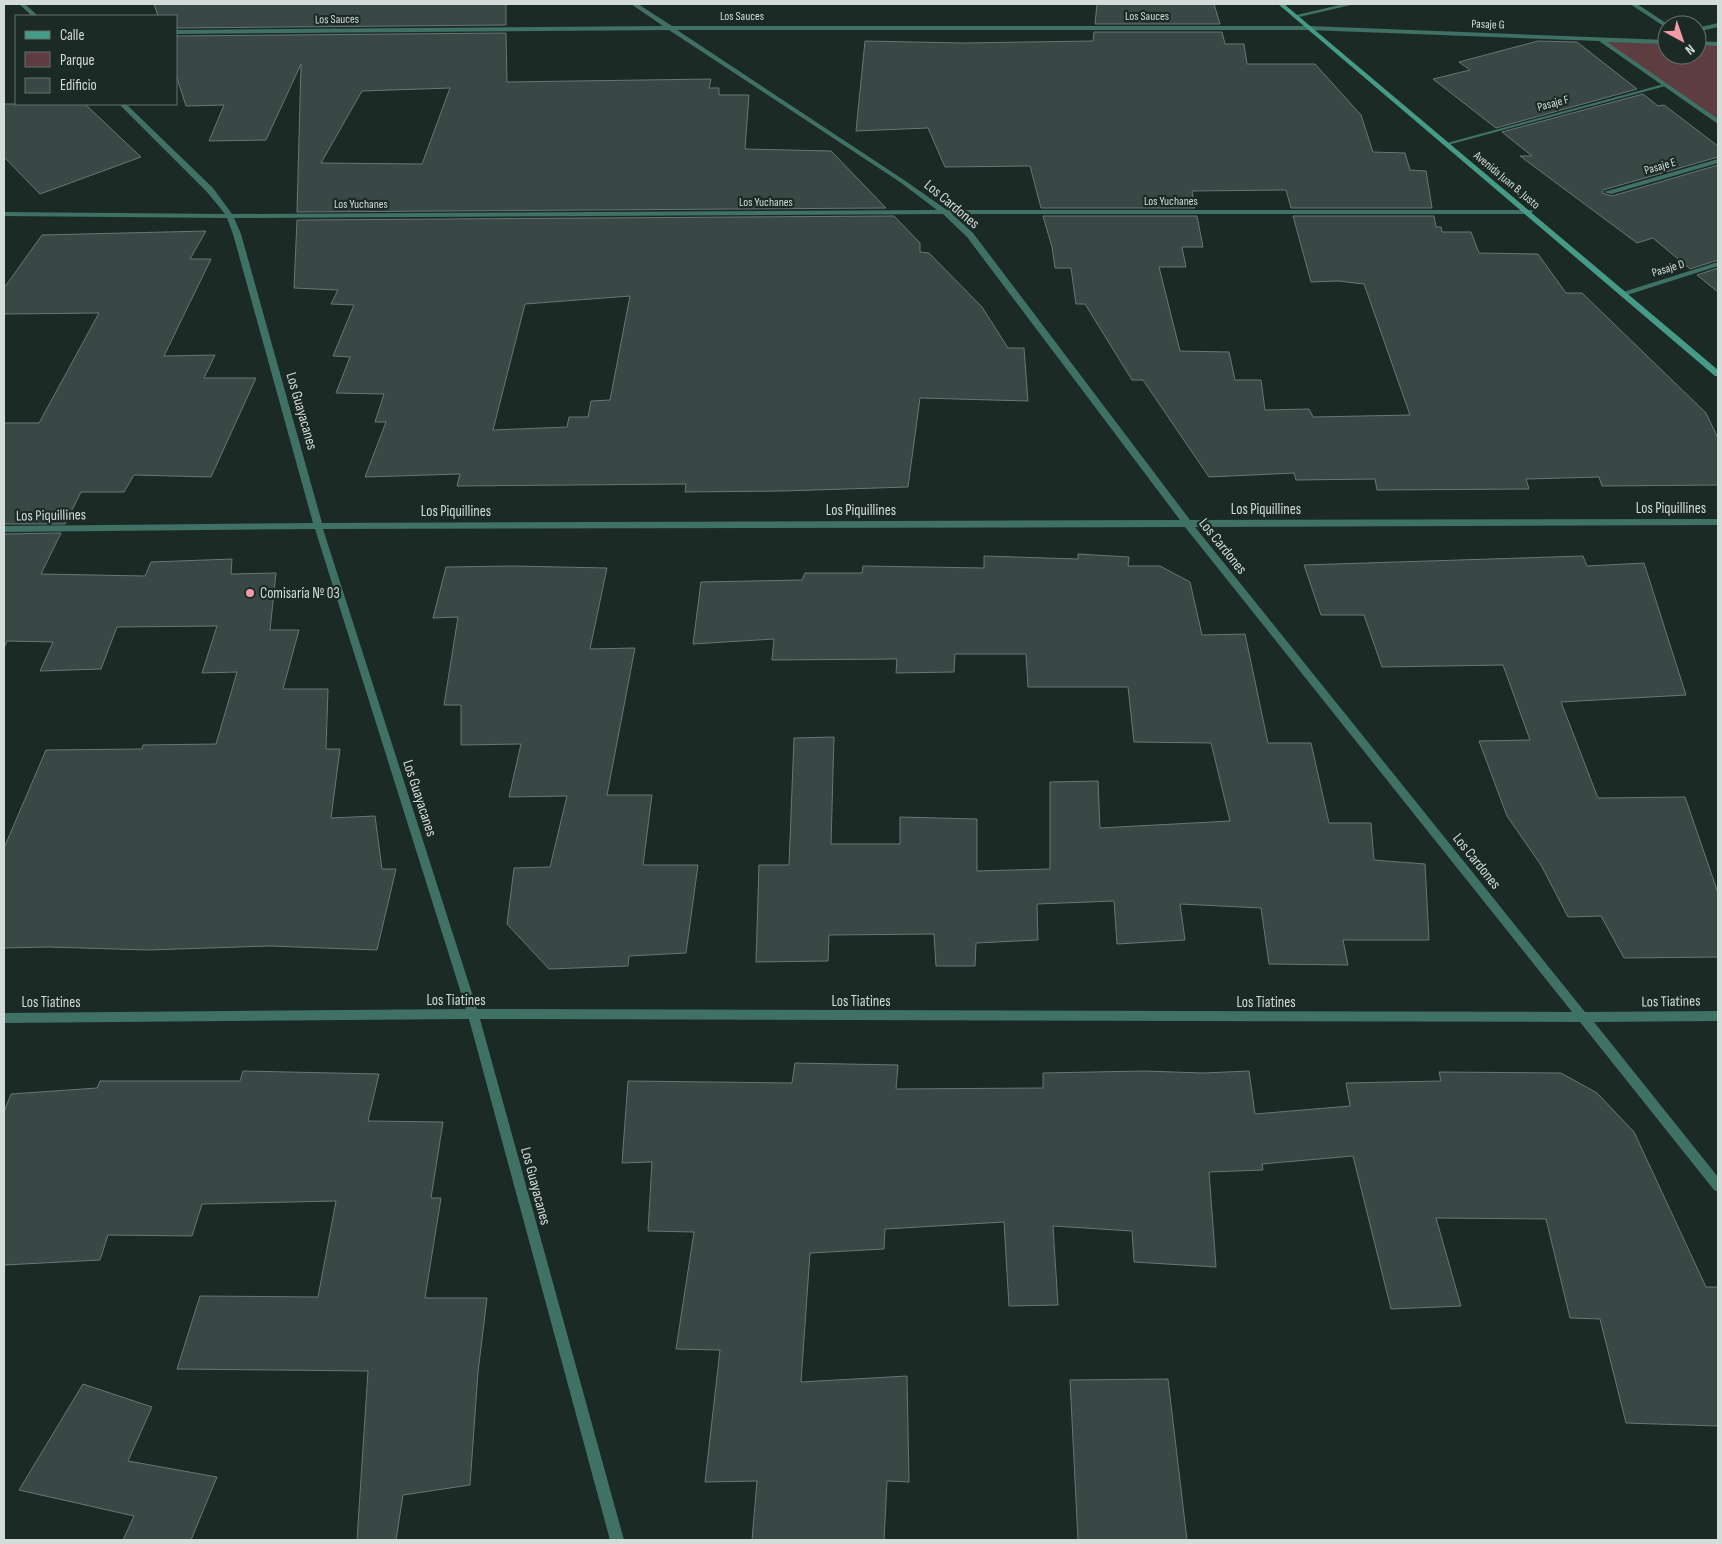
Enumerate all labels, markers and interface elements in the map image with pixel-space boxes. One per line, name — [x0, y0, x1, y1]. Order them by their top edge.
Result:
street label: Los Sauces — [720, 9, 764, 24]
street label: Los Sauces — [1125, 9, 1169, 24]
street label: Los Sauces — [315, 12, 359, 27]
legend — [15, 15, 178, 105]
north arrow — [1657, 15, 1707, 65]
street label: Pasaje G — [1471, 16, 1505, 33]
text: Calle — [60, 26, 84, 45]
text: N — [1682, 41, 1698, 58]
text: Parque — [60, 51, 95, 70]
text: Edificio — [60, 76, 97, 95]
street label: Pasaje F — [1536, 92, 1571, 115]
street label: Avenida Juan B. Justo — [1470, 148, 1543, 213]
street label: Pasaje E — [1643, 155, 1678, 178]
street label: Los Cardones — [920, 176, 983, 233]
street label: Los Yuchanes — [1144, 194, 1198, 209]
street label: Los Yuchanes — [739, 195, 793, 210]
street label: Los Yuchanes — [334, 197, 388, 212]
street label: Pasaje D — [1650, 256, 1686, 281]
street label: Los Guayacanes — [281, 370, 322, 452]
street label: Los Piquillines — [1636, 499, 1706, 518]
street label: Los Piquillines — [1231, 500, 1301, 519]
street label: Los Piquillines — [826, 501, 896, 520]
street label: Los Piquillines — [421, 502, 491, 521]
street label: Los Piquillines — [16, 505, 86, 526]
street label: Los Cardones — [1194, 514, 1251, 578]
place label: Comisaría Nº 03 — [260, 584, 340, 603]
marker: Comisaría Nº 03 — [244, 587, 256, 599]
street label: Los Guayacanes — [398, 757, 441, 839]
street label: Los Cardones — [1448, 829, 1505, 893]
street label: Los Tiatines — [426, 991, 486, 1010]
street label: Los Tiatines — [1641, 991, 1701, 1012]
street label: Los Tiatines — [831, 992, 891, 1011]
street label: Los Tiatines — [21, 993, 81, 1012]
street label: Los Tiatines — [1236, 993, 1296, 1012]
street label: Los Guayacanes — [516, 1145, 555, 1227]

